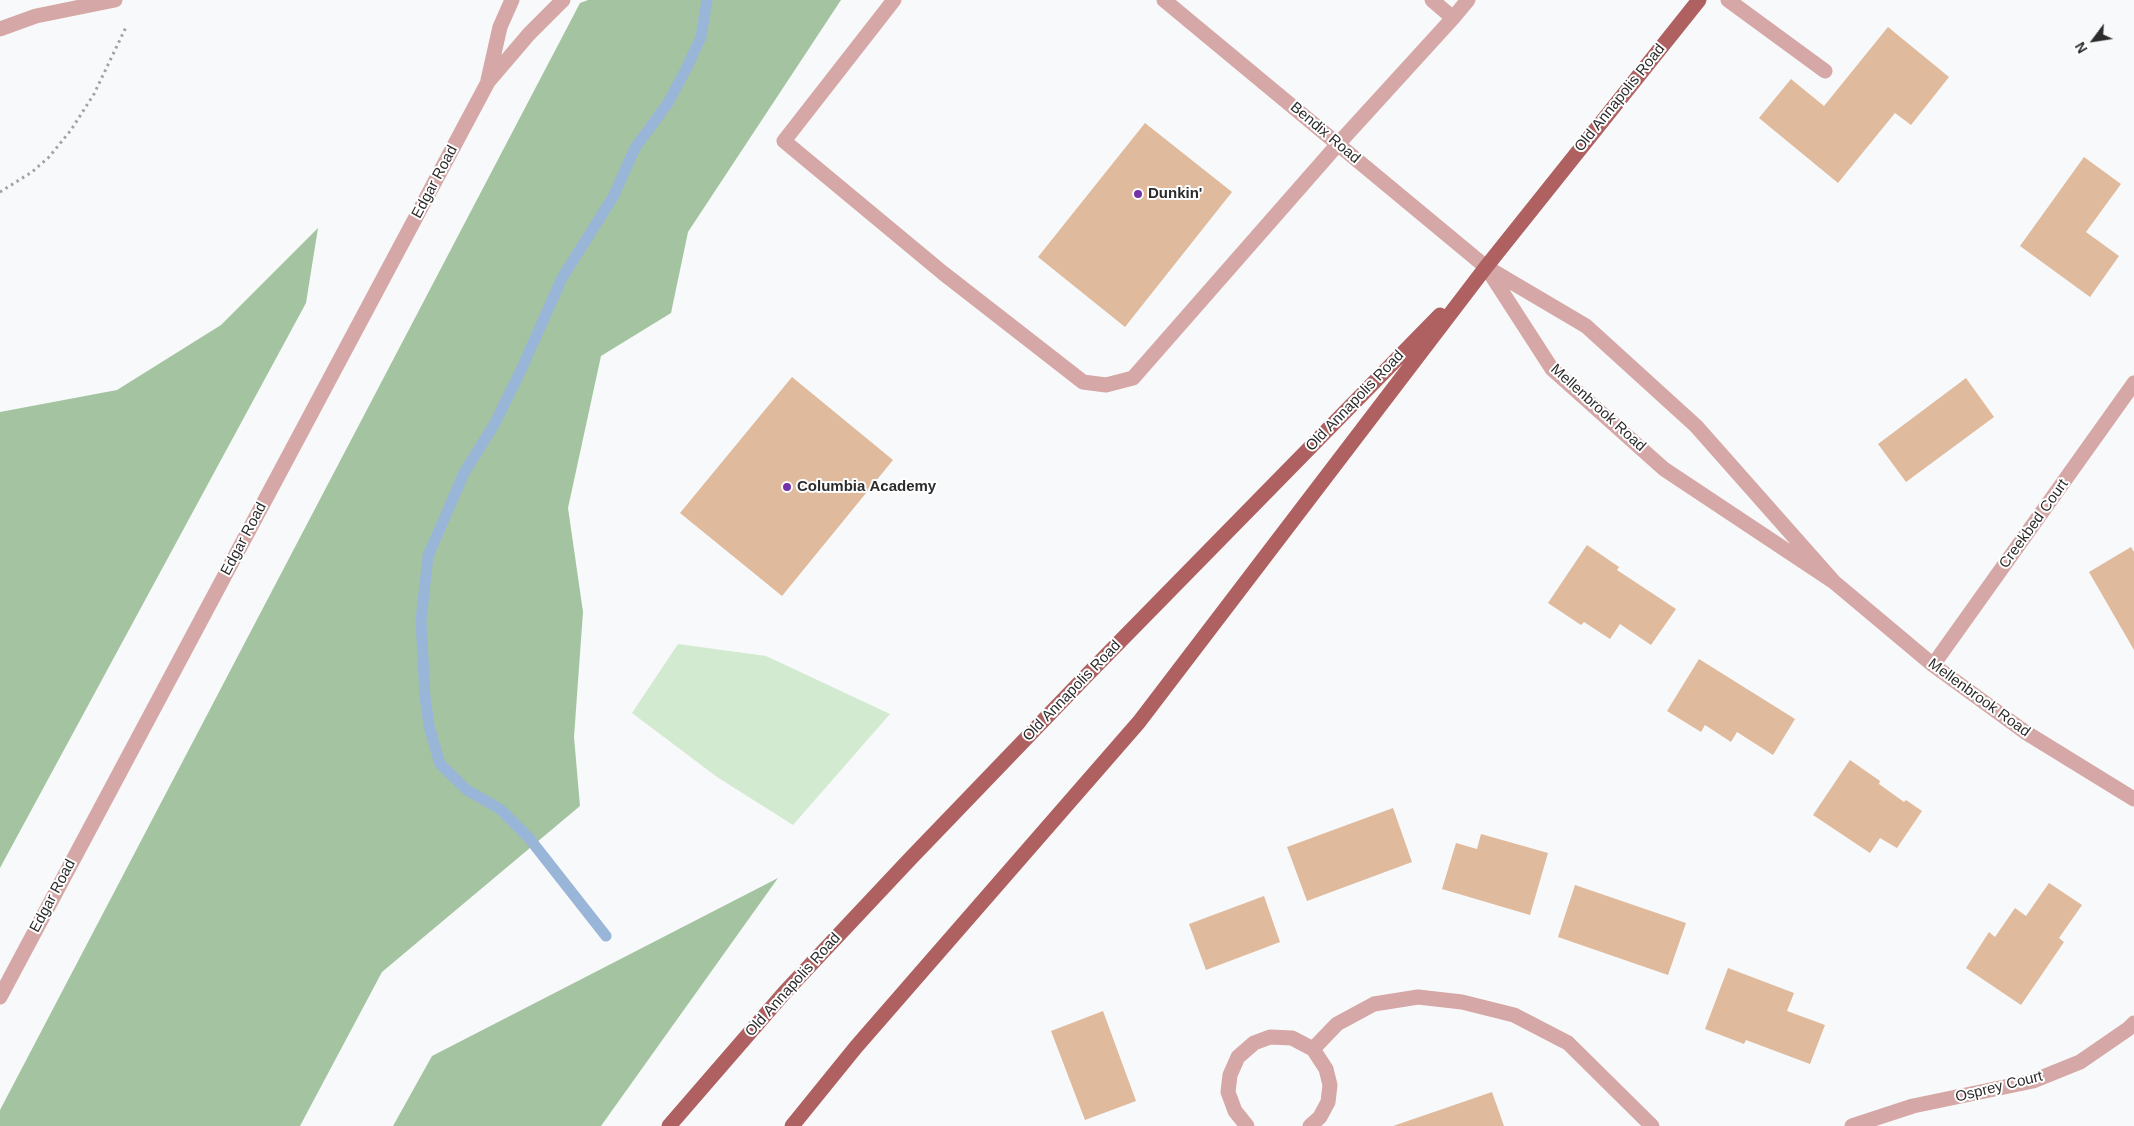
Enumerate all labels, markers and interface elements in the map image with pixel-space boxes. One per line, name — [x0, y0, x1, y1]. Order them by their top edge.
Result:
north arrow — [2069, 15, 2119, 65]
text: N — [2072, 39, 2091, 56]
street label: Old Annapolis Road — [1571, 40, 1669, 156]
street label: Bendix Road — [1286, 99, 1364, 167]
street label: Edgar Road — [408, 142, 462, 222]
place label: Dunkin' — [1148, 185, 1202, 203]
marker: Dunkin' — [1132, 188, 1144, 200]
street label: Old Annapolis Road — [1302, 347, 1408, 455]
street label: Mellenbrook Road — [1547, 361, 1649, 455]
street label: Creekbed Court — [1996, 476, 2072, 572]
place label: Columbia Academy — [797, 478, 936, 496]
marker: Columbia Academy — [781, 481, 793, 493]
street label: Edgar Road — [217, 499, 271, 579]
street label: Old Annapolis Road — [1019, 637, 1125, 745]
street label: Mellenbrook Road — [1924, 655, 2034, 741]
street label: Edgar Road — [26, 856, 80, 936]
street label: Old Annapolis Road — [742, 929, 844, 1041]
street label: Osprey Court — [1954, 1067, 2044, 1107]

